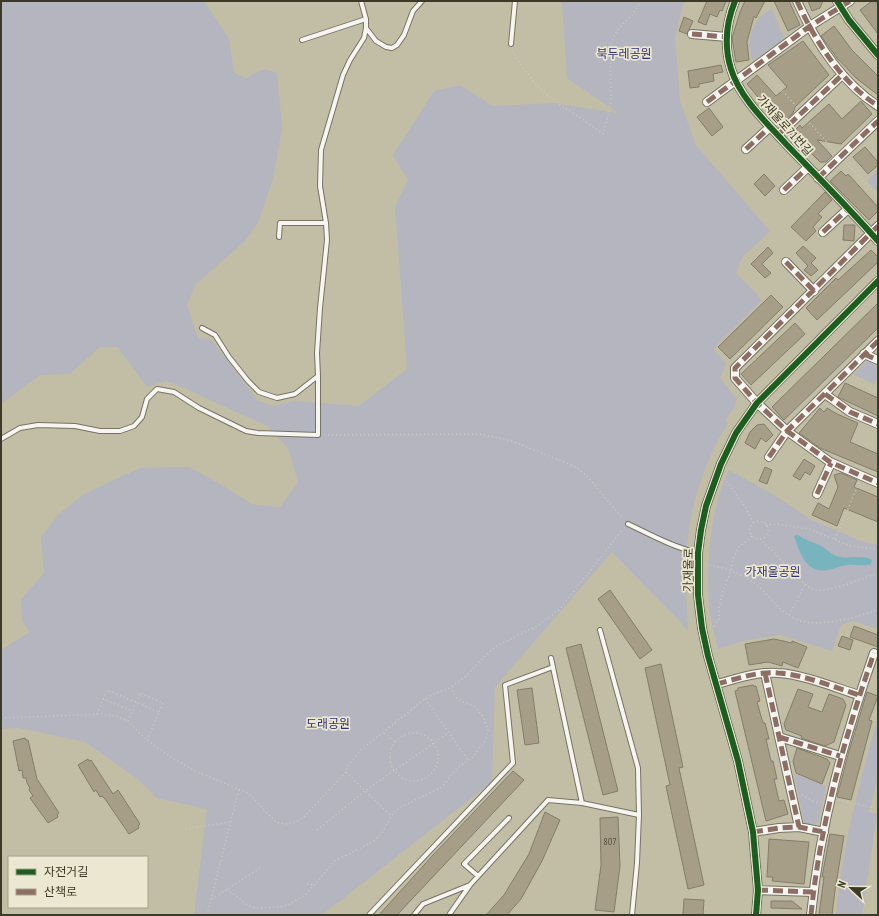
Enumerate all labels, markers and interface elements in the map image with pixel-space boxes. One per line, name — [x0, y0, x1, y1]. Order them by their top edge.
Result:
park label: 북두레공원 — [596, 46, 652, 61]
street label: 가재울로71번길 — [754, 91, 816, 159]
street label: 가재울로 — [680, 548, 696, 592]
park label: 가재울공원 — [745, 564, 801, 579]
park label: 도래공원 — [306, 716, 350, 731]
house number: 807 — [603, 835, 617, 848]
legend — [8, 856, 148, 908]
text: 자전거길 — [44, 864, 88, 879]
north arrow — [831, 868, 871, 908]
text: N — [834, 879, 849, 890]
text: 산책로 — [44, 884, 77, 899]

